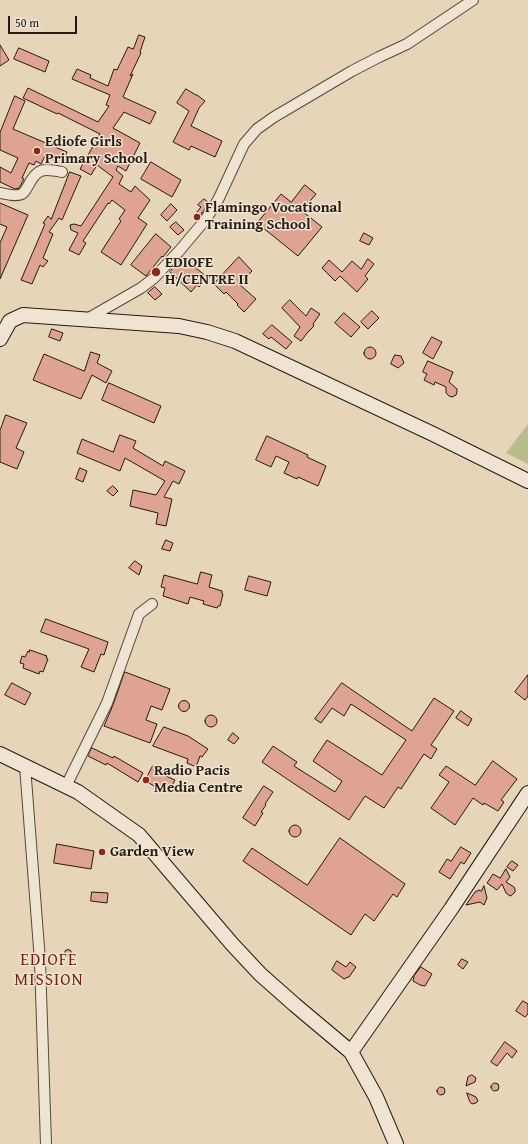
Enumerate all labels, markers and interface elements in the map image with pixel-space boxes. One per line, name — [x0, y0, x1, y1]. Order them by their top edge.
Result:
scale bar — [10, 8, 79, 34]
text: 50 m — [15, 14, 39, 31]
place label: Ediofe Girls Primary School — [45, 133, 148, 168]
marker: Ediofe Girls Primary School — [32, 146, 42, 156]
place label: Flamingo Vocational Training School — [205, 199, 342, 234]
marker: Flamingo Vocational Training School — [192, 212, 202, 222]
place label: EDIOFE H/CENTRE II — [165, 254, 249, 289]
marker: EDIOFE H/CENTRE II — [150, 266, 162, 278]
place label: Radio Pacis Media Centre — [154, 762, 243, 797]
marker: Radio Pacis Media Centre — [141, 775, 151, 785]
place label: Garden View — [110, 843, 195, 861]
marker: Garden View — [97, 847, 107, 857]
district label: EDIOFE MISSION — [14, 951, 84, 991]

